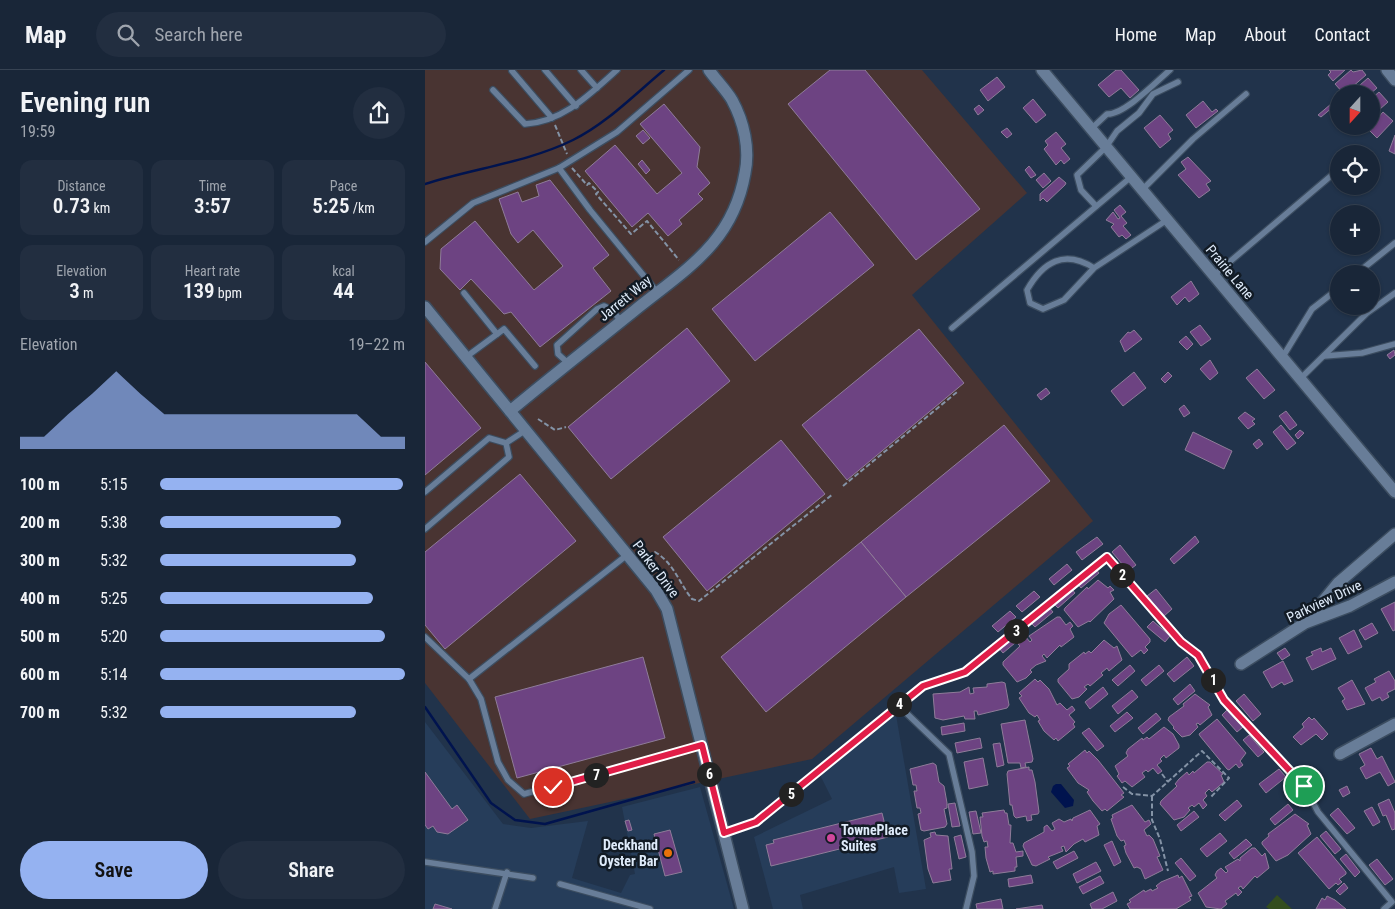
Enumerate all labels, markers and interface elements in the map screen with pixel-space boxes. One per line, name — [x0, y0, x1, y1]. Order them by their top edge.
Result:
search box — [96, 12, 446, 57]
text: Map — [25, 21, 66, 49]
icon: search — [114, 21, 142, 49]
text: Search here — [154, 23, 243, 46]
text: Home — [1115, 24, 1157, 45]
text: Map — [1185, 24, 1216, 45]
text: About — [1244, 24, 1286, 45]
text: Contact — [1314, 24, 1370, 45]
north arrow — [1330, 85, 1380, 135]
map controls — [1330, 85, 1380, 315]
text: Evening run — [20, 86, 150, 119]
button: share — [353, 87, 405, 139]
text: 19:59 — [20, 122, 55, 141]
button: locate — [1330, 145, 1380, 195]
text: Distance — [57, 178, 106, 194]
text: Time — [199, 178, 226, 194]
text: Pace — [330, 178, 357, 194]
text: 0.73 — [53, 194, 90, 218]
text: 3:57 — [194, 194, 231, 218]
text: 5:25 — [312, 194, 349, 218]
text: km — [90, 200, 110, 216]
text: /km — [349, 200, 375, 216]
button: + — [1330, 205, 1380, 255]
street label: Prairie Lane — [1203, 242, 1258, 303]
text: Elevation — [56, 263, 107, 279]
text: Heart rate — [185, 263, 240, 279]
text: kcal — [332, 263, 355, 279]
button: − — [1330, 265, 1380, 315]
street label: Jarrett Way — [596, 272, 655, 324]
text: 3 — [69, 279, 80, 303]
text: 139 — [183, 279, 215, 303]
text: 44 — [333, 279, 354, 303]
text: m — [80, 285, 94, 301]
text: bpm — [215, 285, 242, 301]
text: Elevation — [20, 335, 78, 354]
text: 19–22 m — [349, 335, 405, 354]
text: 100 m — [20, 475, 60, 494]
text: 5:15 — [100, 475, 127, 494]
text: 200 m — [20, 513, 60, 532]
text: 5:38 — [100, 513, 127, 532]
street label: Parker Drive — [630, 538, 683, 601]
text: 300 m — [20, 551, 60, 570]
text: 5:32 — [100, 551, 127, 570]
pin: 2 — [1109, 562, 1135, 588]
text: 2 — [1119, 567, 1126, 583]
street label: Parkview Drive — [1284, 576, 1364, 625]
text: 400 m — [20, 589, 60, 608]
text: 5:25 — [100, 589, 127, 608]
pin: 3 — [1003, 618, 1029, 644]
text: 3 — [1013, 623, 1020, 639]
text: 500 m — [20, 627, 60, 646]
text: 5:20 — [100, 627, 127, 646]
text: 600 m — [20, 665, 60, 684]
text: 5:14 — [100, 665, 127, 684]
pin: 1 — [1201, 668, 1225, 692]
text: 1 — [1210, 672, 1217, 688]
pin: 4 — [887, 692, 911, 716]
text: 4 — [896, 696, 903, 712]
text: 700 m — [20, 703, 60, 722]
text: 5:32 — [100, 703, 127, 722]
pin: 7 — [583, 762, 609, 788]
pin: 6 — [697, 762, 721, 786]
pin — [1283, 765, 1325, 807]
pin — [532, 766, 574, 808]
text: 6 — [706, 766, 713, 782]
text: 7 — [593, 767, 600, 783]
icon: arrive — [1290, 772, 1318, 800]
icon: check — [539, 773, 567, 801]
pin: 5 — [779, 782, 803, 806]
text: 5 — [788, 786, 795, 802]
place label: TownePlace Suites — [841, 822, 908, 854]
marker: TownePlace Suites — [825, 832, 837, 844]
place label: Deckhand Oyster Bar — [599, 837, 658, 869]
button: Save — [20, 841, 208, 899]
button: Share — [218, 841, 405, 899]
marker: Deckhand Oyster Bar — [662, 847, 674, 859]

